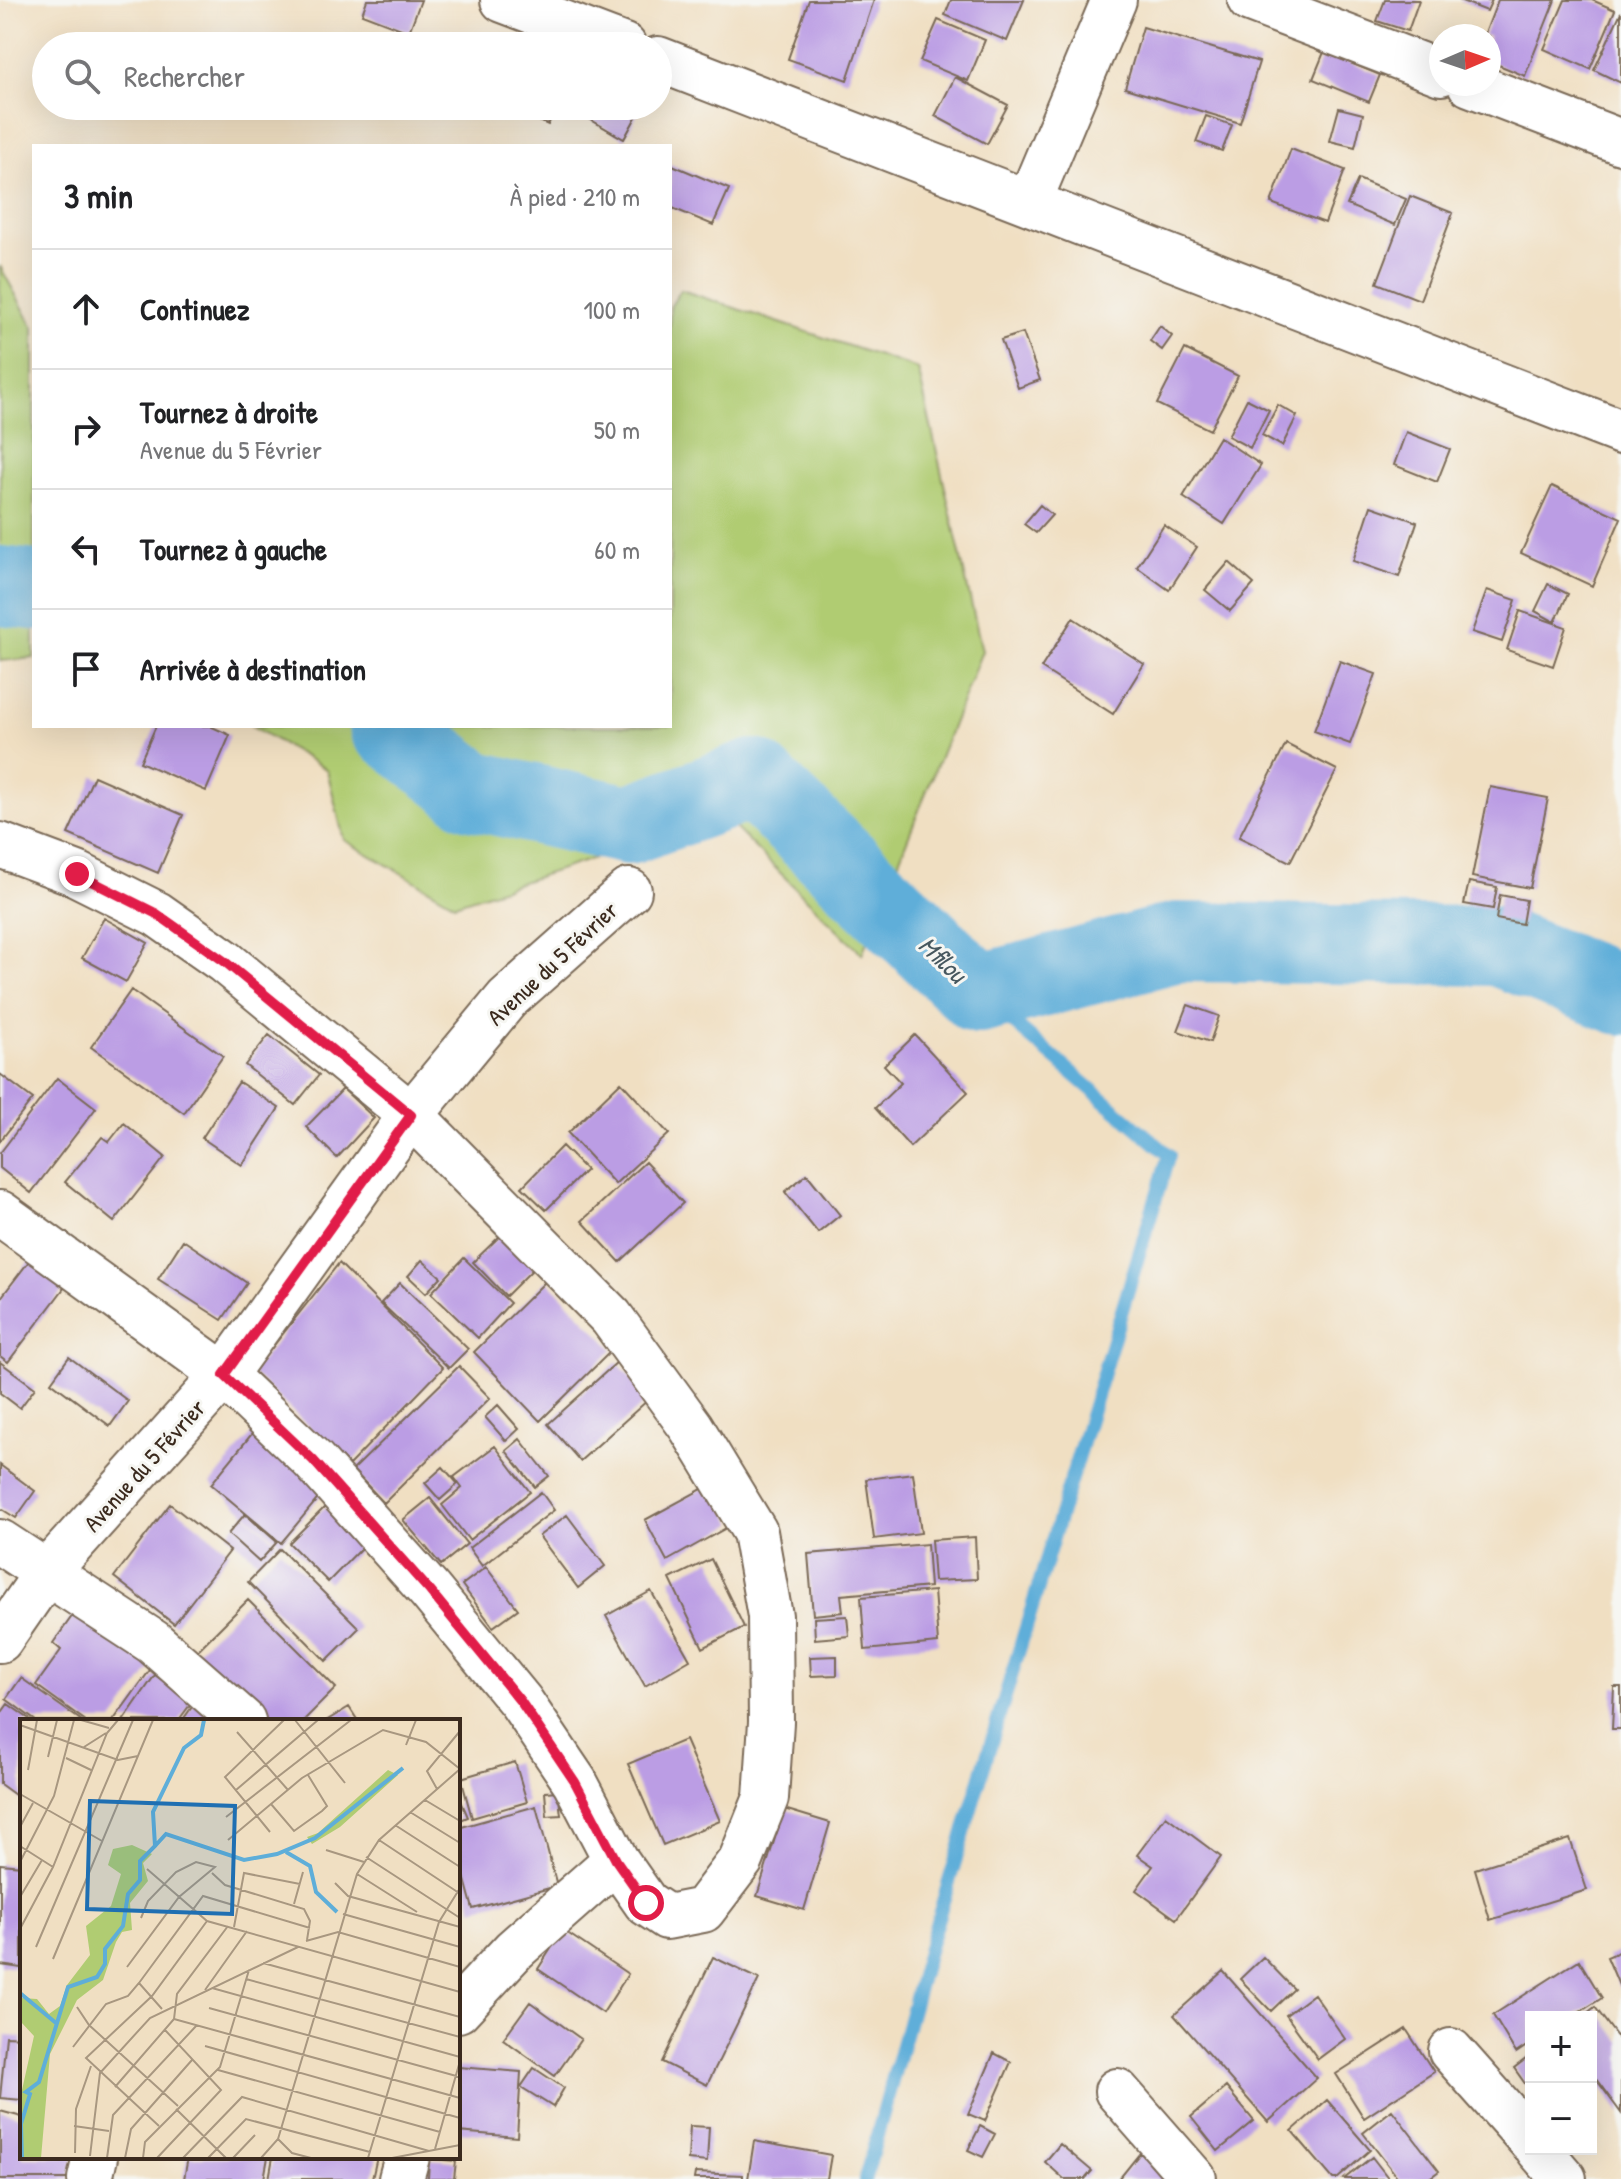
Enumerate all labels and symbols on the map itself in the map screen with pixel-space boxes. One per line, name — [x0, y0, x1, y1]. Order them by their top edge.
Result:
north arrow — [1429, 24, 1501, 96]
route end — [59, 856, 95, 892]
street label: Avenue du 5 Février — [480, 894, 624, 1032]
water label: Mfilou — [912, 928, 976, 992]
street label: Avenue du 5 Février — [76, 1392, 212, 1538]
inset map — [20, 1719, 460, 2159]
route start — [628, 1885, 664, 1921]

